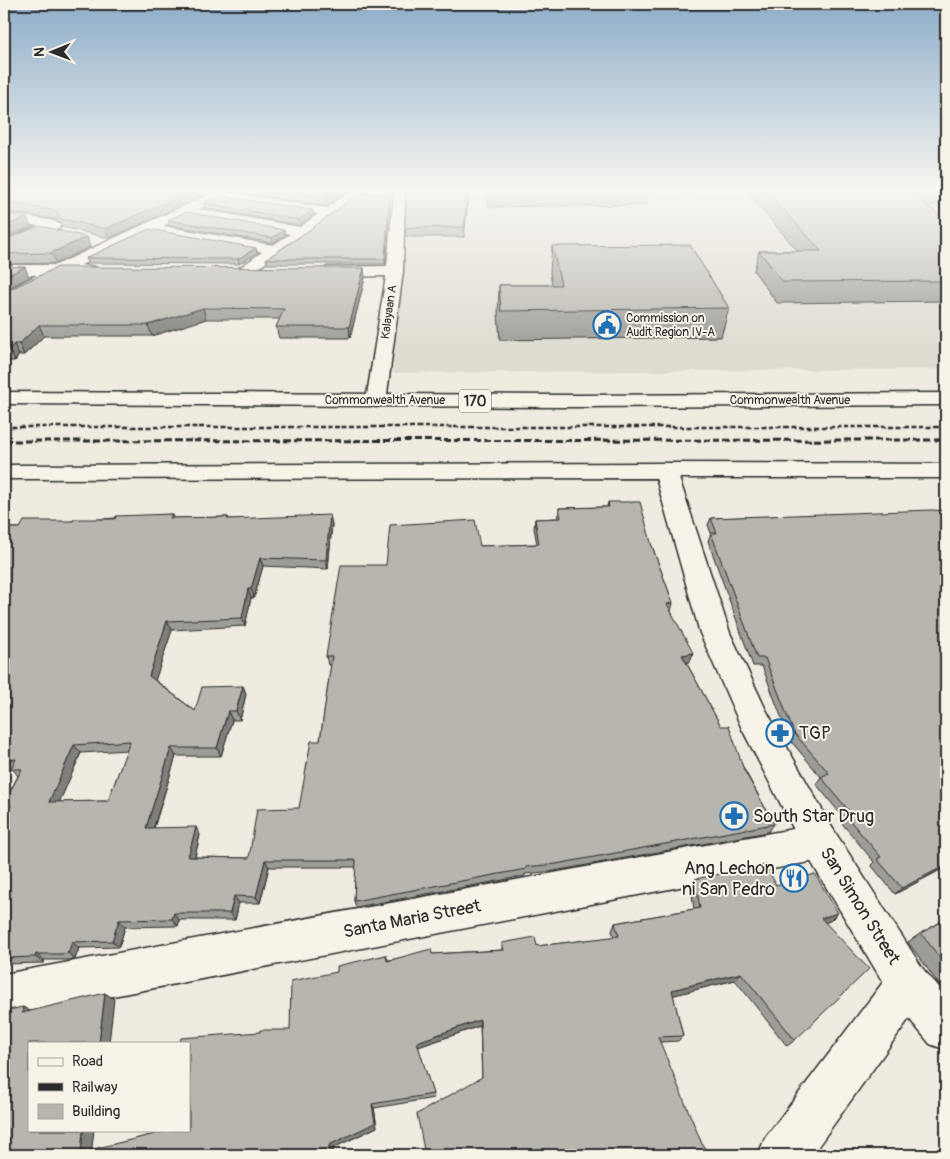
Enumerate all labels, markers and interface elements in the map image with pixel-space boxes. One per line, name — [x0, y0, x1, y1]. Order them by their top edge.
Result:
north arrow — [28, 28, 78, 78]
text: N — [31, 47, 48, 57]
street label: Kalayaan A — [378, 284, 400, 340]
public building icon: Commission on Audit Region IV-A — [592, 310, 622, 340]
place label: Commission on Audit Region IV-A — [626, 311, 715, 340]
road number: 170 — [459, 390, 491, 412]
street label: Commonwealth Avenue — [325, 393, 445, 408]
street label: Commonwealth Avenue — [730, 393, 850, 408]
pharmacy icon: TGP — [765, 718, 795, 748]
place label: TGP — [799, 722, 831, 745]
pharmacy icon: South Star Drug — [719, 801, 749, 831]
place label: South Star Drug — [753, 805, 874, 828]
street label: San Simon Street — [815, 843, 906, 970]
place label: Ang Lechon ni San Pedro — [682, 857, 775, 901]
restaurant icon: Ang Lechon ni San Pedro — [779, 863, 809, 893]
street label: Santa Maria Street — [341, 894, 484, 944]
legend — [28, 1042, 190, 1132]
text: Road — [72, 1052, 103, 1071]
text: Railway — [72, 1078, 118, 1097]
text: Building — [72, 1102, 120, 1121]

